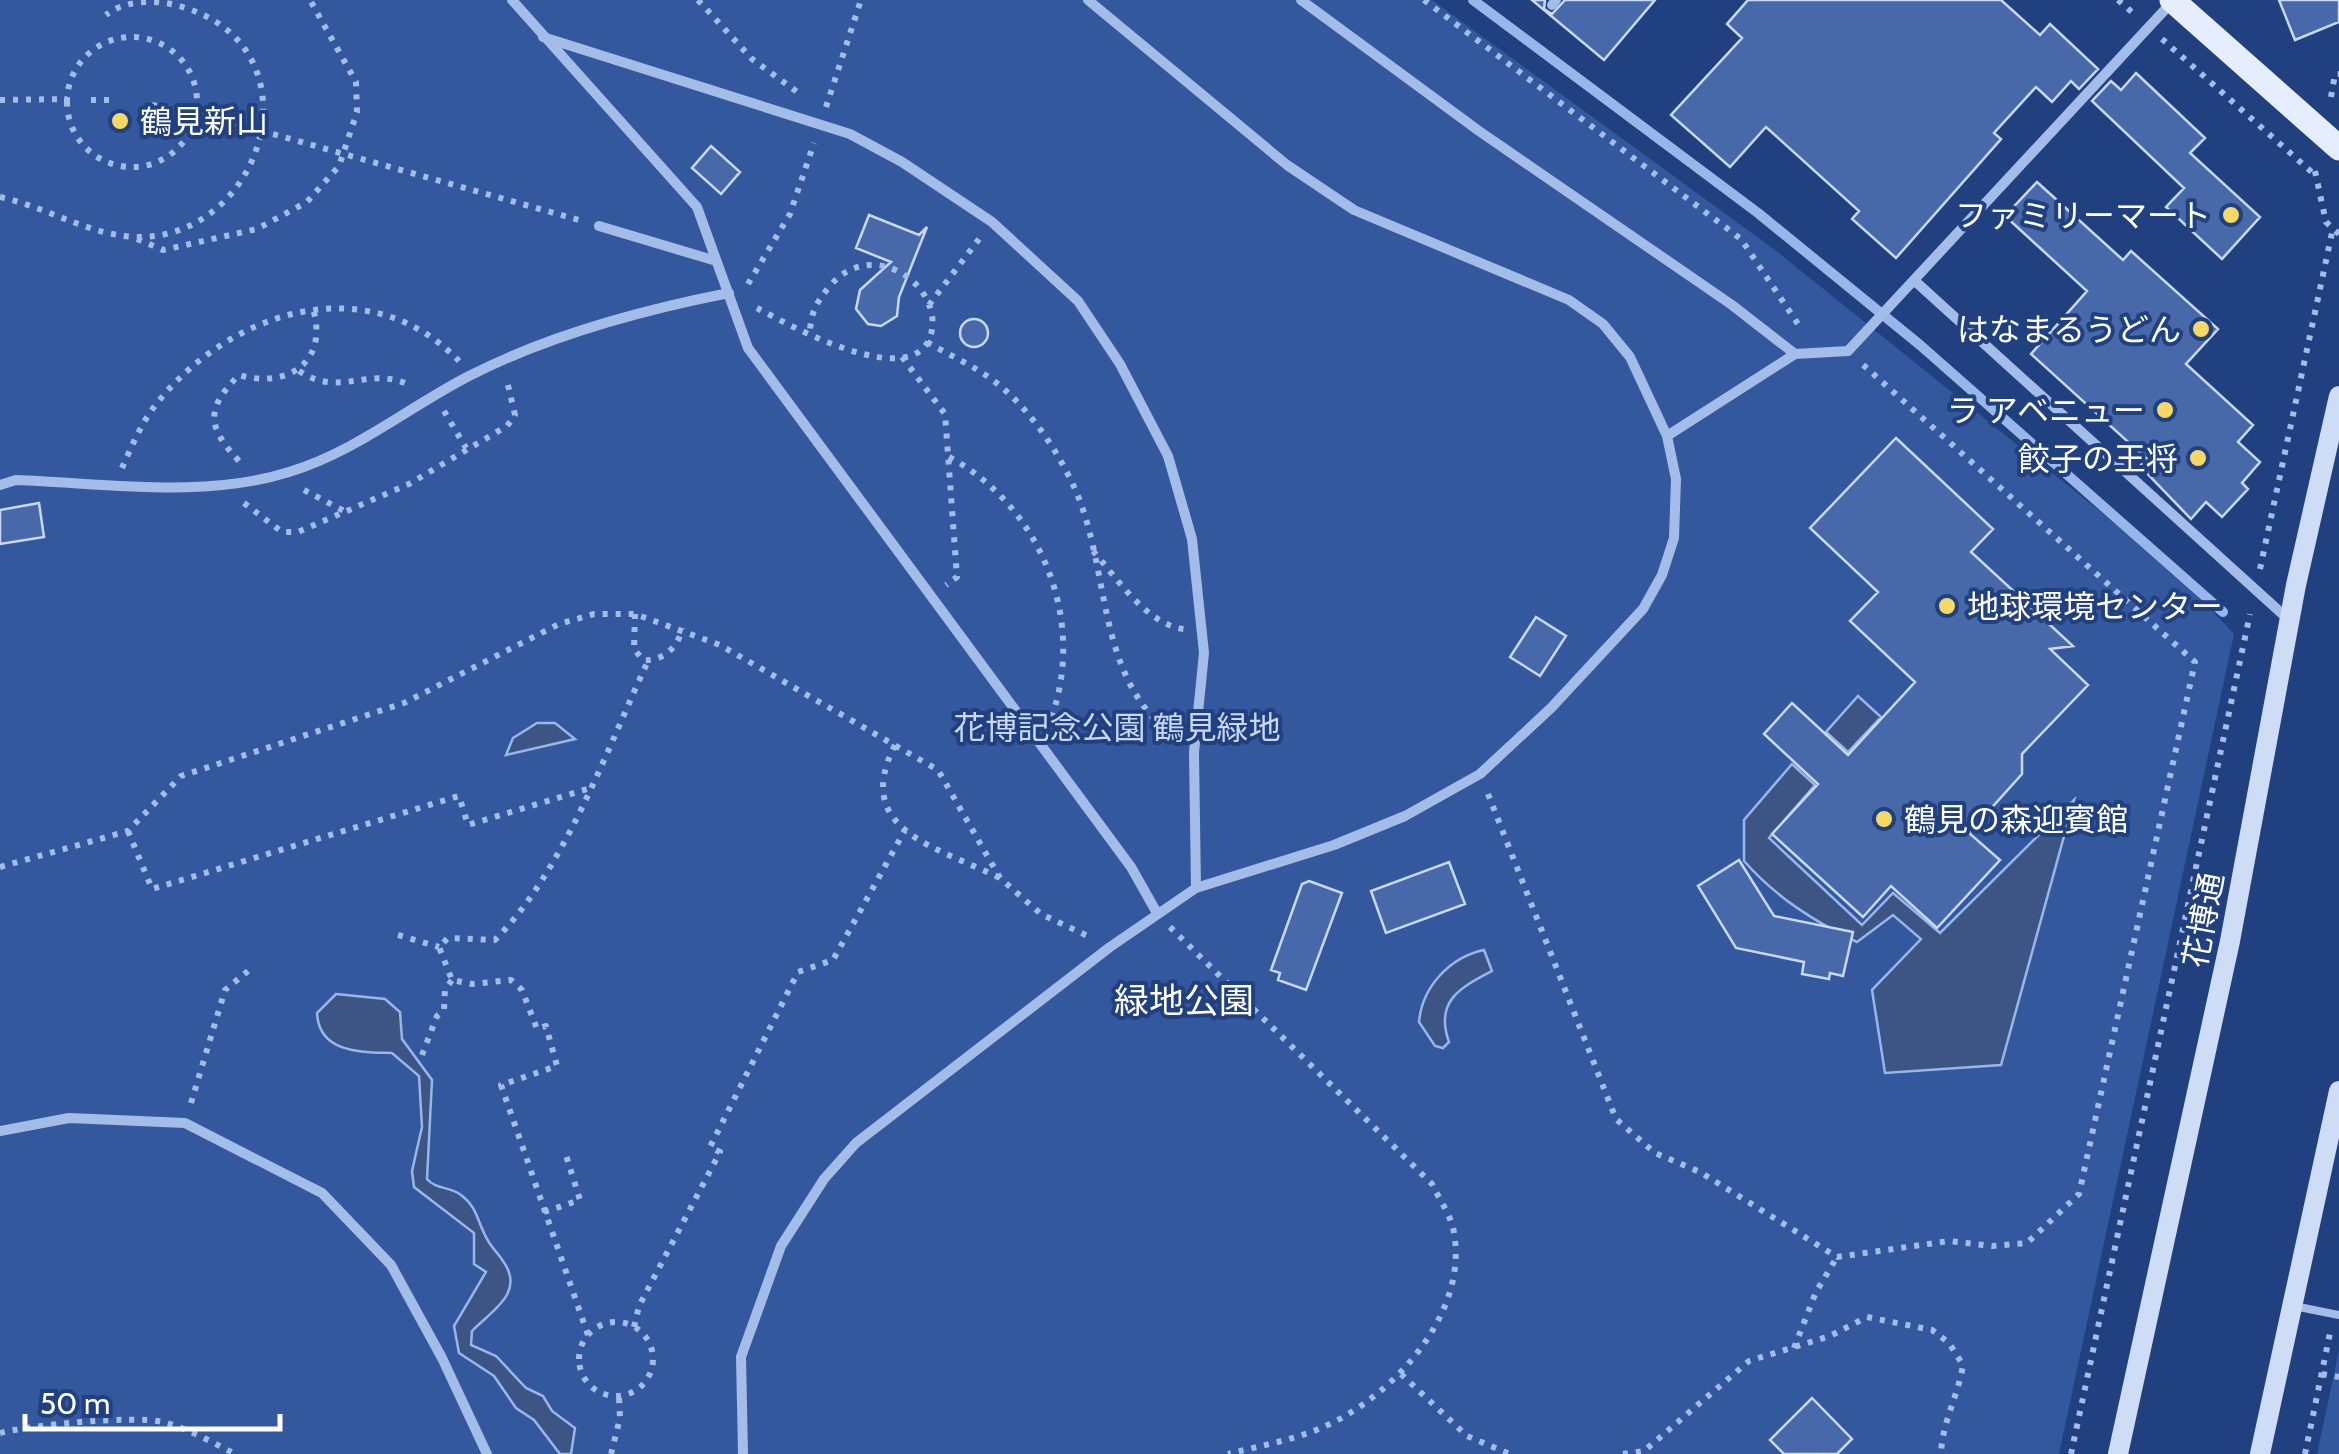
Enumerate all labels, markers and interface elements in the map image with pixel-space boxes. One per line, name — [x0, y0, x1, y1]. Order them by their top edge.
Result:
place label: 鶴見新山 — [140, 102, 268, 141]
marker: 鶴見新山 — [109, 110, 131, 132]
place label: ファミリーマート — [1955, 196, 2211, 235]
marker: ファミリーマート — [2220, 204, 2242, 226]
place label: はなまるうどん — [1957, 310, 2181, 349]
marker: はなまるうどん — [2190, 318, 2212, 340]
place label: ラ アベニュー — [1946, 391, 2145, 430]
marker: ラ アベニュー — [2154, 399, 2176, 421]
place label: 餃子の王将 — [2018, 439, 2178, 478]
marker: 餃子の王将 — [2187, 447, 2209, 469]
place label: 地球環境センター — [1967, 587, 2223, 626]
marker: 地球環境センター — [1936, 595, 1958, 617]
park label: 花博記念公園 鶴見緑地 — [953, 708, 1281, 747]
place label: 鶴見の森迎賓館 — [1904, 800, 2128, 839]
marker: 鶴見の森迎賓館 — [1873, 808, 1895, 830]
street label: 花博通 — [2175, 869, 2231, 971]
district label: 緑地公園 — [1114, 979, 1254, 1022]
scale bar — [25, 1369, 280, 1431]
text: 50 m — [40, 1385, 110, 1422]

